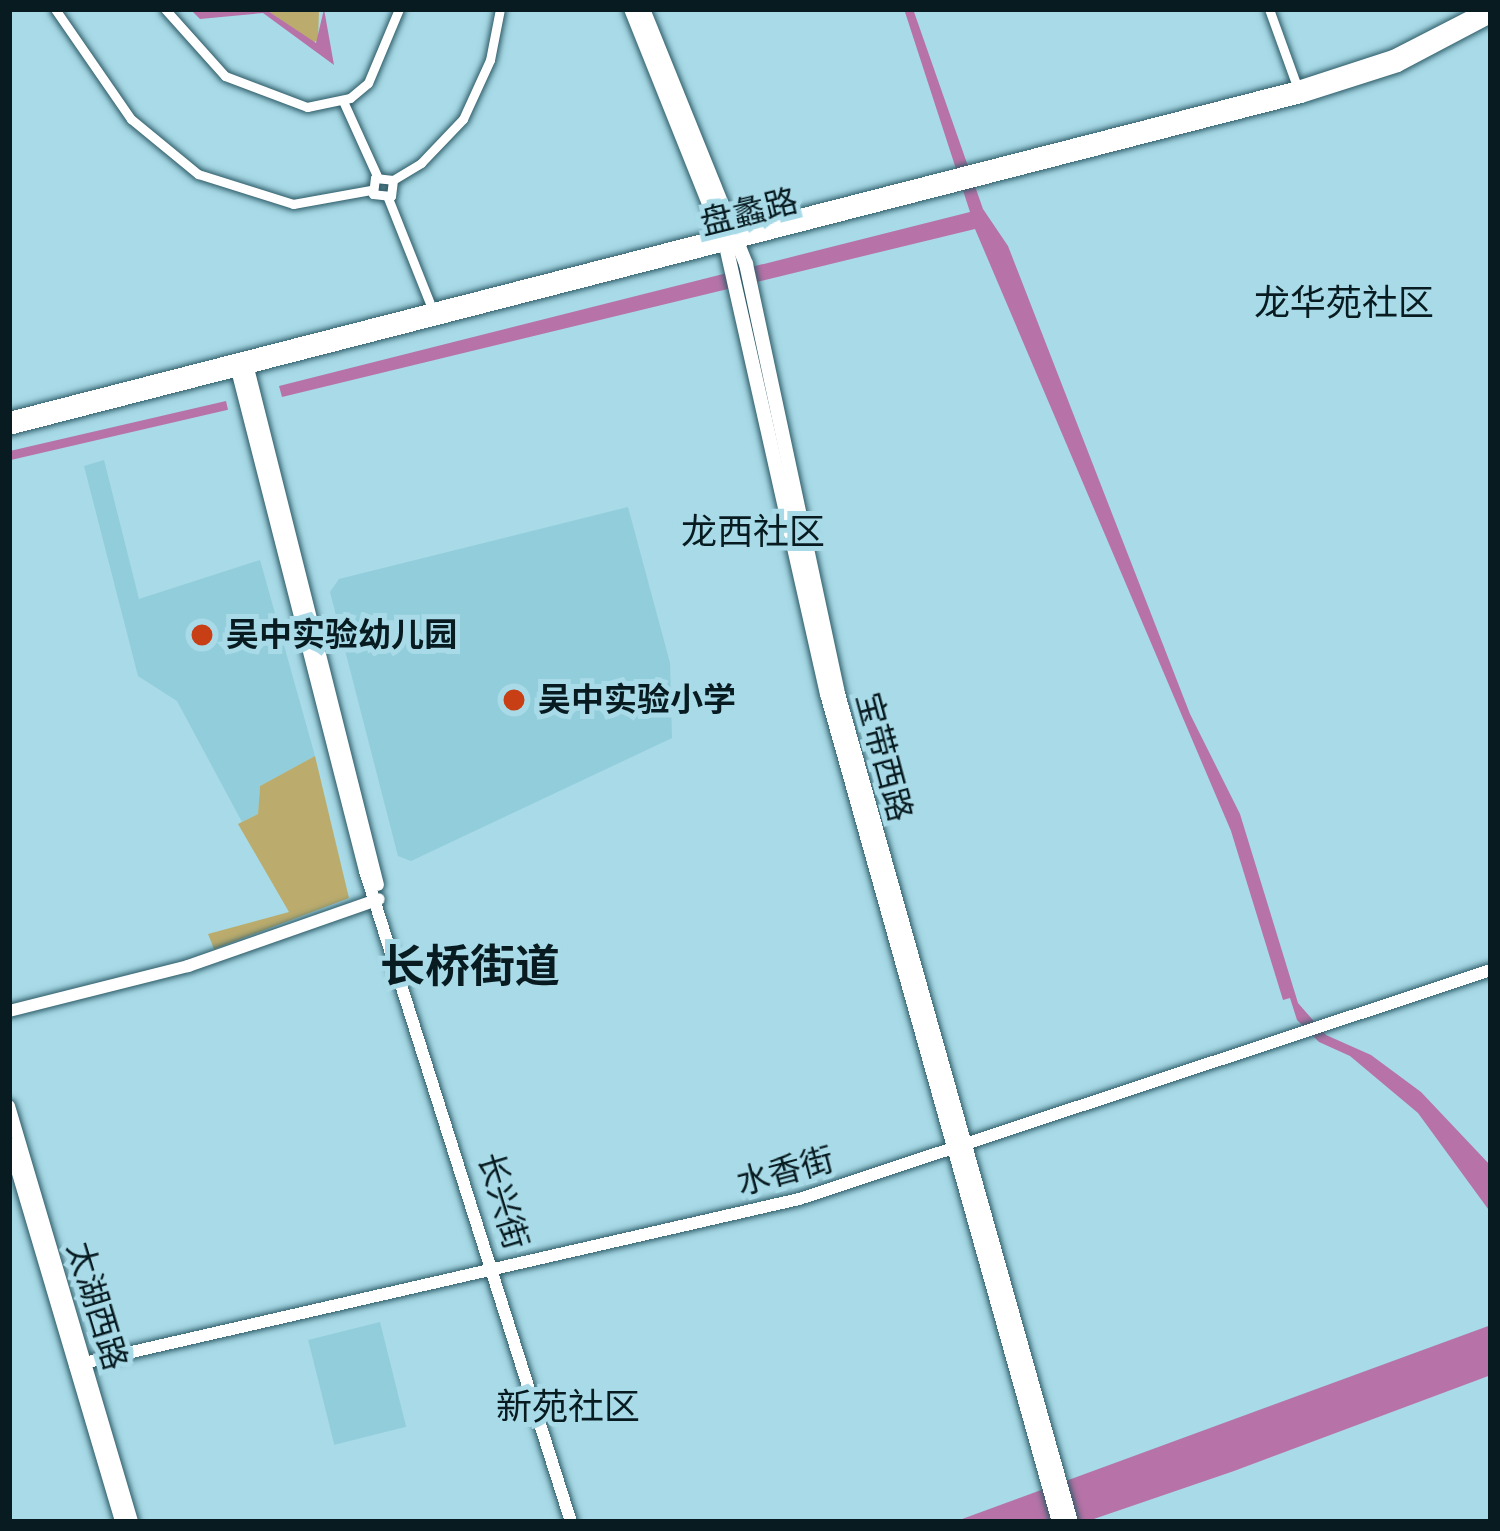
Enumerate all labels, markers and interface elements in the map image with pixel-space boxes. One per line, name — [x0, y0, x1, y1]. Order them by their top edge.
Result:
street label: 盘蠡路 — [696, 181, 802, 243]
district label: 龙华苑社区 — [1254, 281, 1434, 325]
district label: 龙西社区 — [681, 510, 825, 554]
place label: 吴中实验幼儿园 — [226, 615, 457, 655]
marker: 吴中实验幼儿园 — [189, 622, 215, 648]
place label: 吴中实验小学 — [538, 680, 736, 720]
marker: 吴中实验小学 — [501, 687, 527, 713]
street label: 宝带西路 — [848, 688, 920, 826]
district label: 长桥街道 — [380, 939, 560, 993]
street label: 水香街 — [732, 1139, 838, 1203]
street label: 长兴街 — [470, 1148, 536, 1254]
street label: 太湖西路 — [59, 1237, 135, 1375]
district label: 新苑社区 — [496, 1385, 640, 1429]

